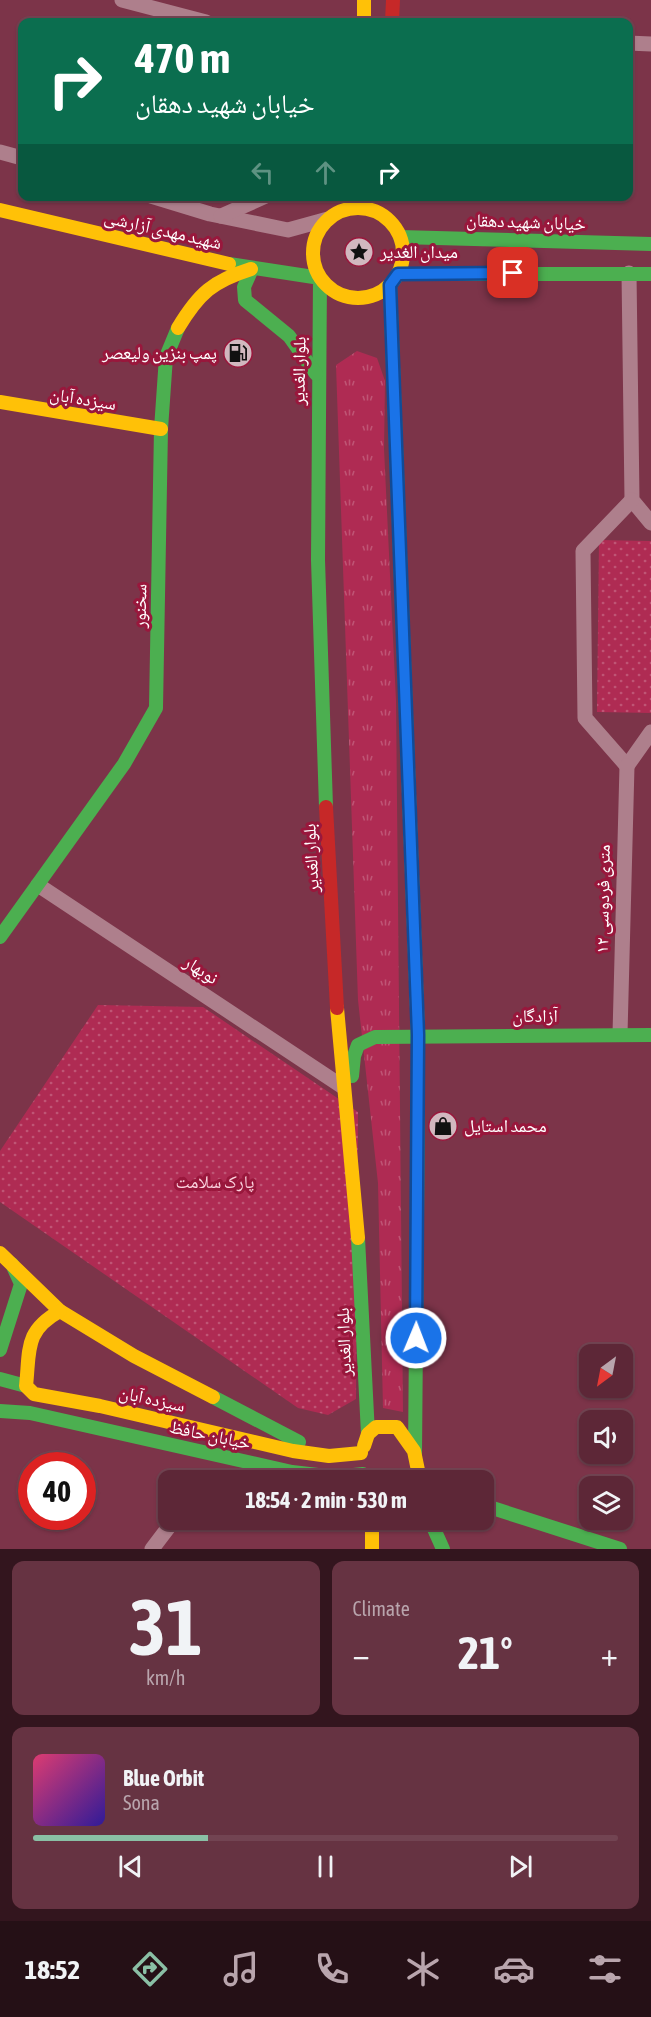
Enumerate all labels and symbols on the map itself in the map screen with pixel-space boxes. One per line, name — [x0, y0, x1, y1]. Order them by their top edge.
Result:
street label: شهید مهدی آزارشی — [102, 206, 224, 254]
street label: خیابان شهید دهقان — [466, 209, 586, 235]
place icon: میدان الغدیر — [343, 236, 375, 268]
place label: میدان الغدیر — [379, 241, 458, 263]
pin — [487, 247, 538, 298]
street label: بلوار الغدیر — [287, 336, 310, 407]
fuel station icon: پمپ بنزین ولیعصر — [222, 337, 254, 369]
place label: پمپ بنزین ولیعصر — [101, 342, 217, 364]
street label: سیزده آبان — [48, 383, 118, 415]
street label: سخنور — [129, 584, 150, 629]
street label: بلوار الغدیر — [298, 823, 323, 894]
street label: ۱۲ متری فردوسی — [591, 844, 615, 954]
street label: نوبهار — [179, 950, 222, 989]
street label: آزادگان — [512, 1005, 558, 1027]
shop icon: محمد استایل — [427, 1110, 459, 1142]
place label: محمد استایل — [464, 1115, 547, 1137]
park label: پارک سلامت — [176, 1171, 254, 1193]
position arrow — [384, 1306, 448, 1370]
street label: بلوار الغدیر — [332, 1307, 356, 1378]
north arrow — [579, 1344, 633, 1398]
street label: سیزده آبان — [117, 1381, 187, 1417]
street label: خیابان حافظ — [167, 1416, 253, 1454]
speed limit sign: 40 — [18, 1452, 96, 1530]

